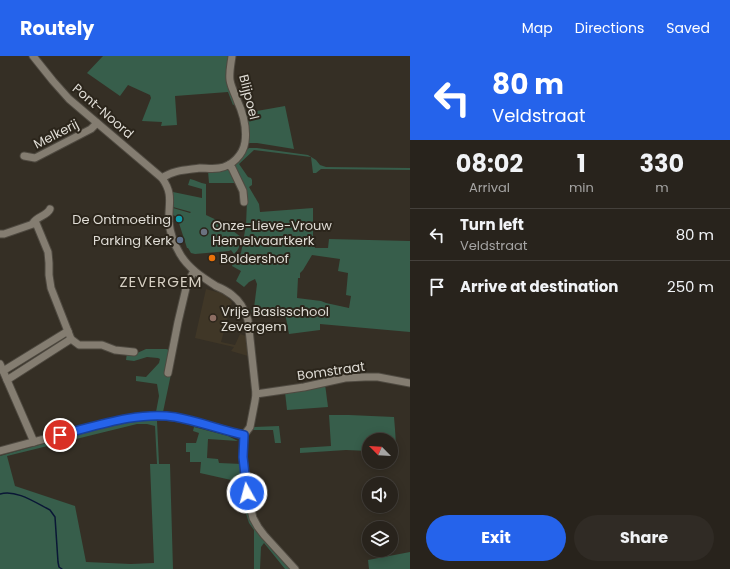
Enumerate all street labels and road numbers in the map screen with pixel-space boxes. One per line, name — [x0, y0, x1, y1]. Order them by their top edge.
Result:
street label: Blijpoel — [234, 72, 264, 122]
street label: Pont-Noord — [68, 79, 138, 143]
street label: Melkerij — [30, 115, 82, 153]
street label: Bomstraat — [296, 357, 366, 385]

